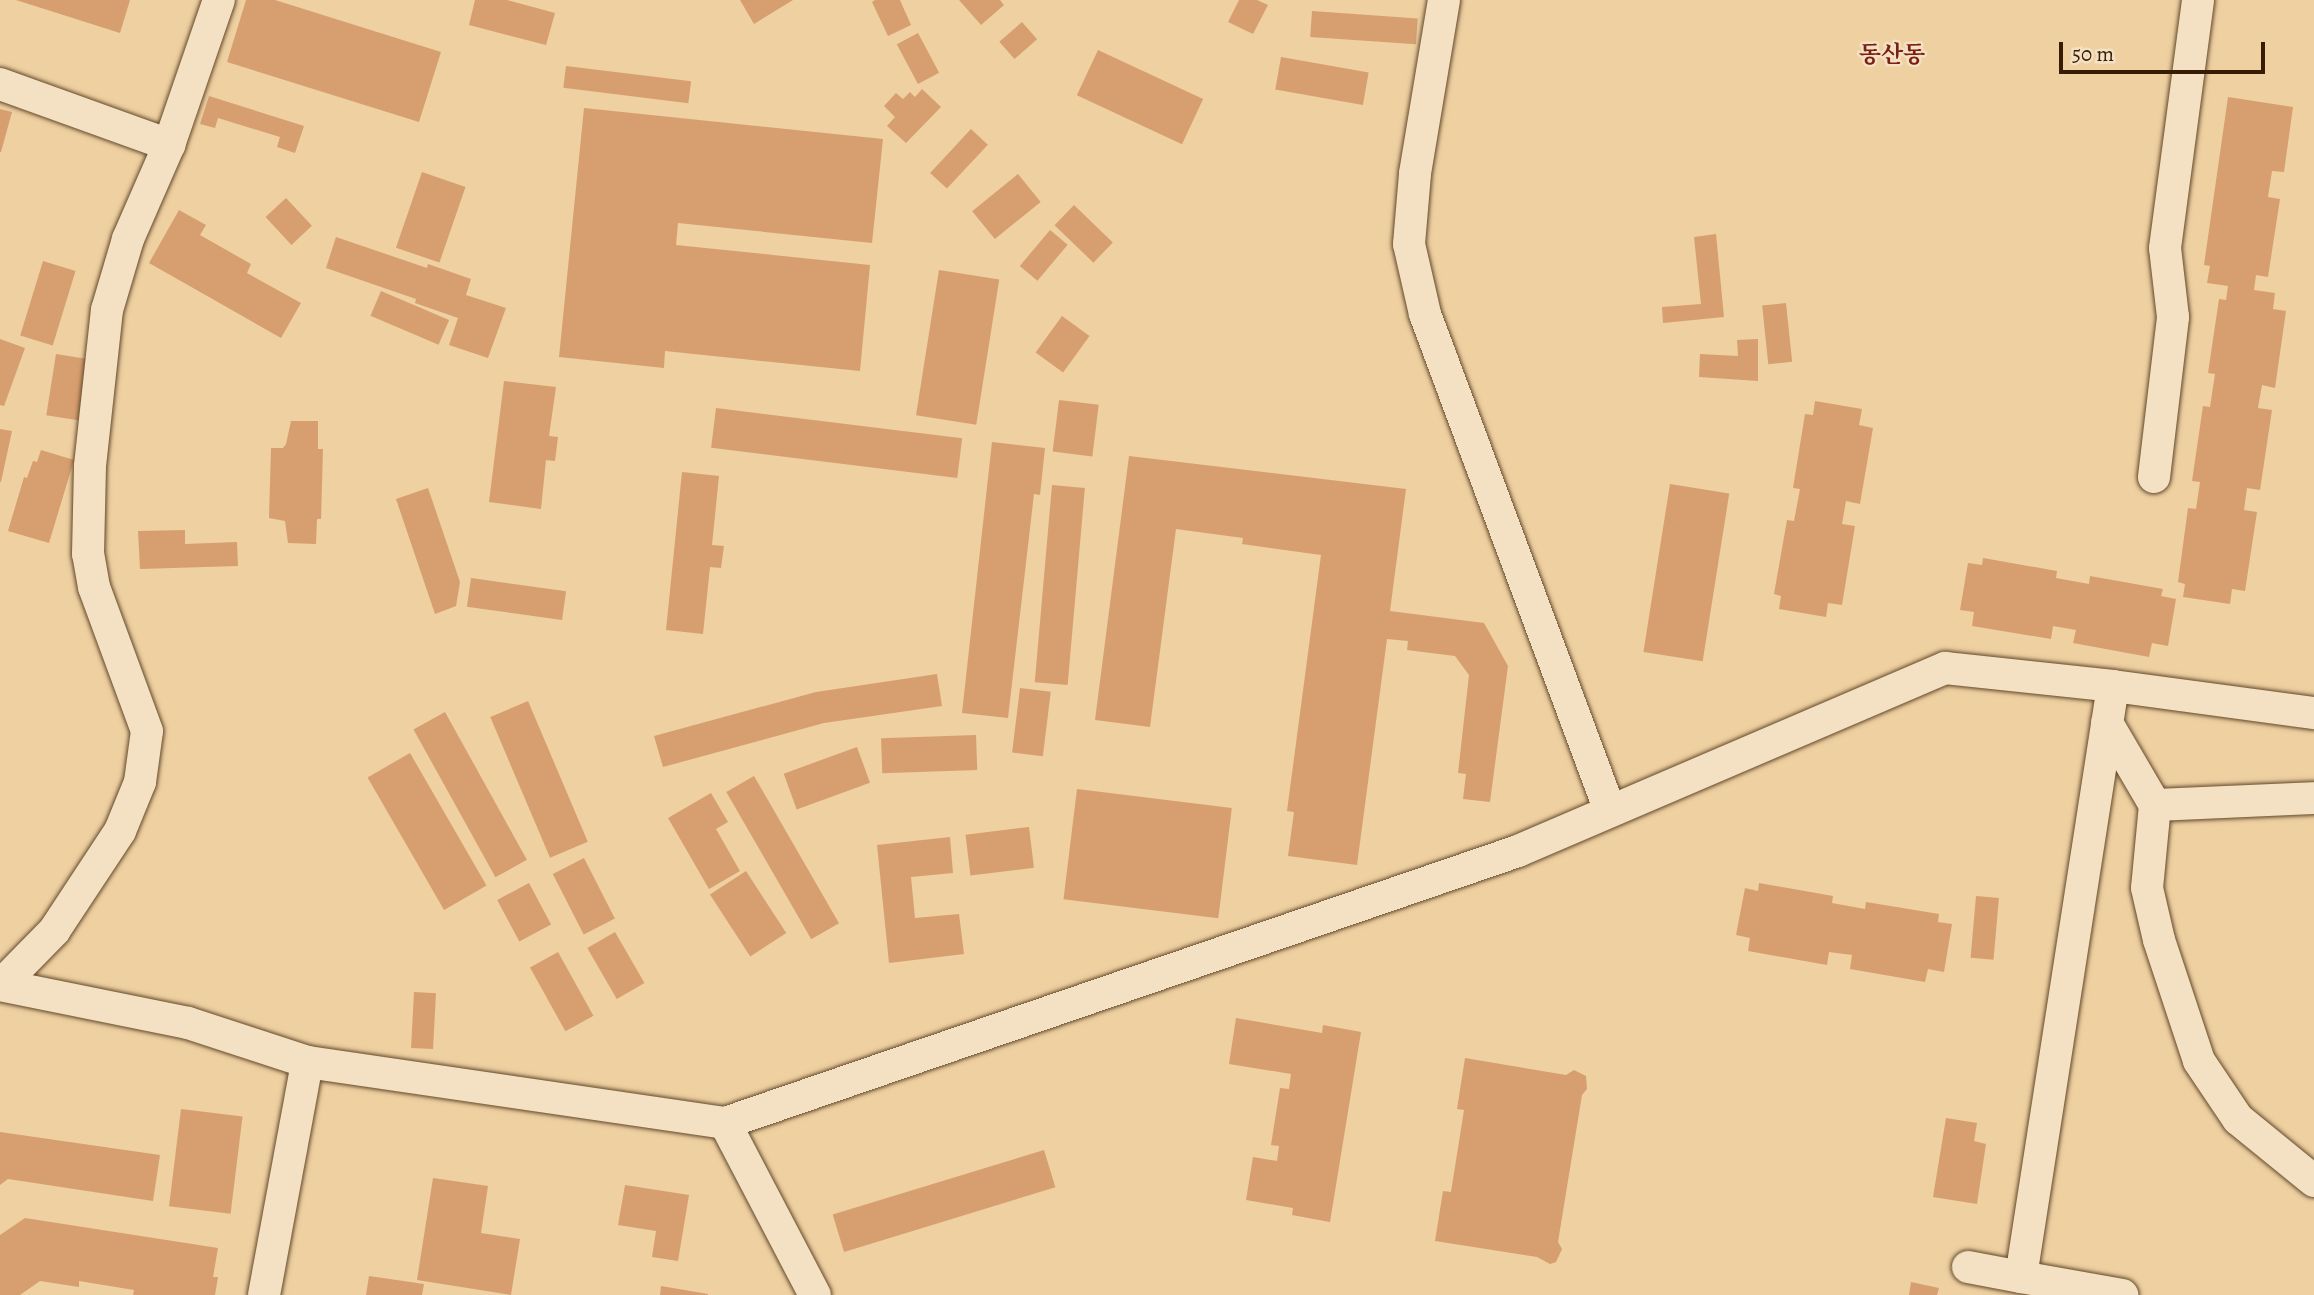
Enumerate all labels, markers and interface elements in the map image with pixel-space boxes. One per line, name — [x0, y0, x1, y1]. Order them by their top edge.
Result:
scale bar — [2062, 28, 2268, 72]
text: 50 m — [2072, 40, 2114, 68]
district label: 동산동 — [1859, 41, 1925, 69]

